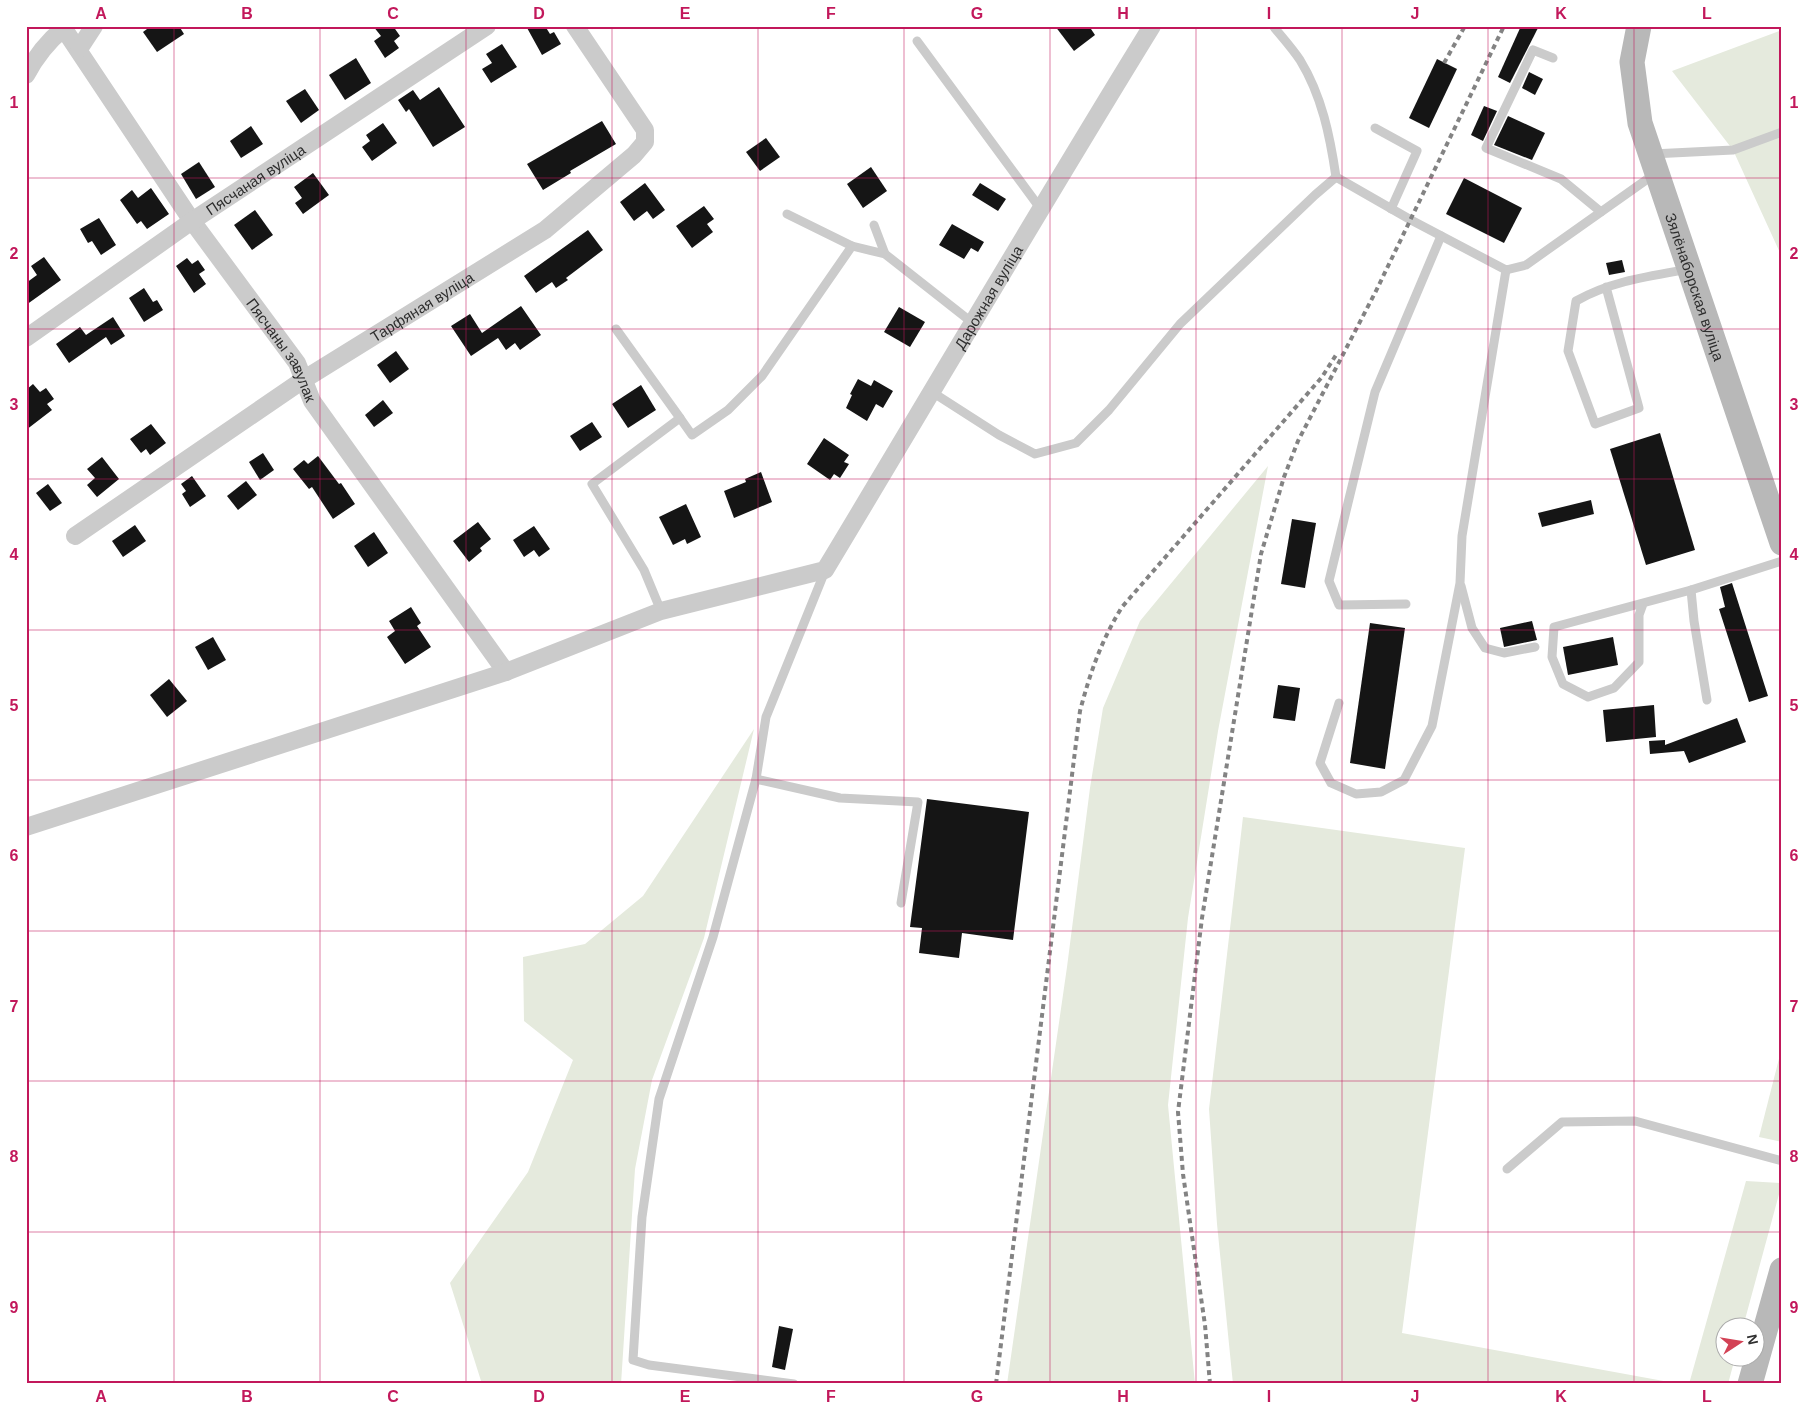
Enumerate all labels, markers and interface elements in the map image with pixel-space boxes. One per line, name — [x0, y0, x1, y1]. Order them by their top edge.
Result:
text: A — [95, 5, 107, 22]
text: B — [241, 5, 253, 22]
text: C — [387, 5, 399, 22]
text: D — [533, 5, 545, 22]
text: E — [680, 5, 691, 22]
text: F — [826, 5, 836, 22]
text: G — [971, 5, 983, 22]
text: H — [1117, 5, 1129, 22]
text: I — [1267, 5, 1271, 22]
text: J — [1411, 5, 1419, 22]
text: K — [1555, 5, 1567, 22]
text: L — [1702, 5, 1712, 22]
text: 1 — [10, 94, 19, 111]
text: 1 — [1790, 94, 1799, 111]
street label: Пясчаная вуліца — [203, 140, 309, 218]
street label: Зялёнаборская вуліца — [1662, 211, 1728, 364]
street label: Дарожная вуліца — [951, 242, 1026, 352]
text: 2 — [10, 245, 19, 262]
text: 2 — [1790, 245, 1799, 262]
street label: Тарфяная вуліца — [367, 268, 477, 345]
street label: Пясчаны завулак — [243, 295, 320, 404]
text: 3 — [10, 396, 19, 413]
text: 3 — [1790, 396, 1799, 413]
text: 4 — [10, 546, 19, 563]
text: 4 — [1790, 546, 1799, 563]
text: 5 — [10, 697, 19, 714]
text: 5 — [1790, 697, 1799, 714]
text: 6 — [10, 847, 19, 864]
text: 6 — [1790, 847, 1799, 864]
text: 7 — [10, 998, 19, 1015]
text: 7 — [1790, 998, 1799, 1015]
text: 8 — [10, 1148, 19, 1165]
text: 8 — [1790, 1148, 1799, 1165]
text: 9 — [10, 1299, 19, 1316]
text: 9 — [1790, 1299, 1799, 1316]
north arrow — [1716, 1318, 1766, 1368]
text: N — [1744, 1333, 1762, 1346]
text: A — [95, 1388, 107, 1405]
text: B — [241, 1388, 253, 1405]
text: C — [387, 1388, 399, 1405]
text: D — [533, 1388, 545, 1405]
text: E — [680, 1388, 691, 1405]
text: F — [826, 1388, 836, 1405]
text: G — [971, 1388, 983, 1405]
text: H — [1117, 1388, 1129, 1405]
text: I — [1267, 1388, 1271, 1405]
text: J — [1411, 1388, 1419, 1405]
text: K — [1555, 1388, 1567, 1405]
text: L — [1702, 1388, 1712, 1405]

